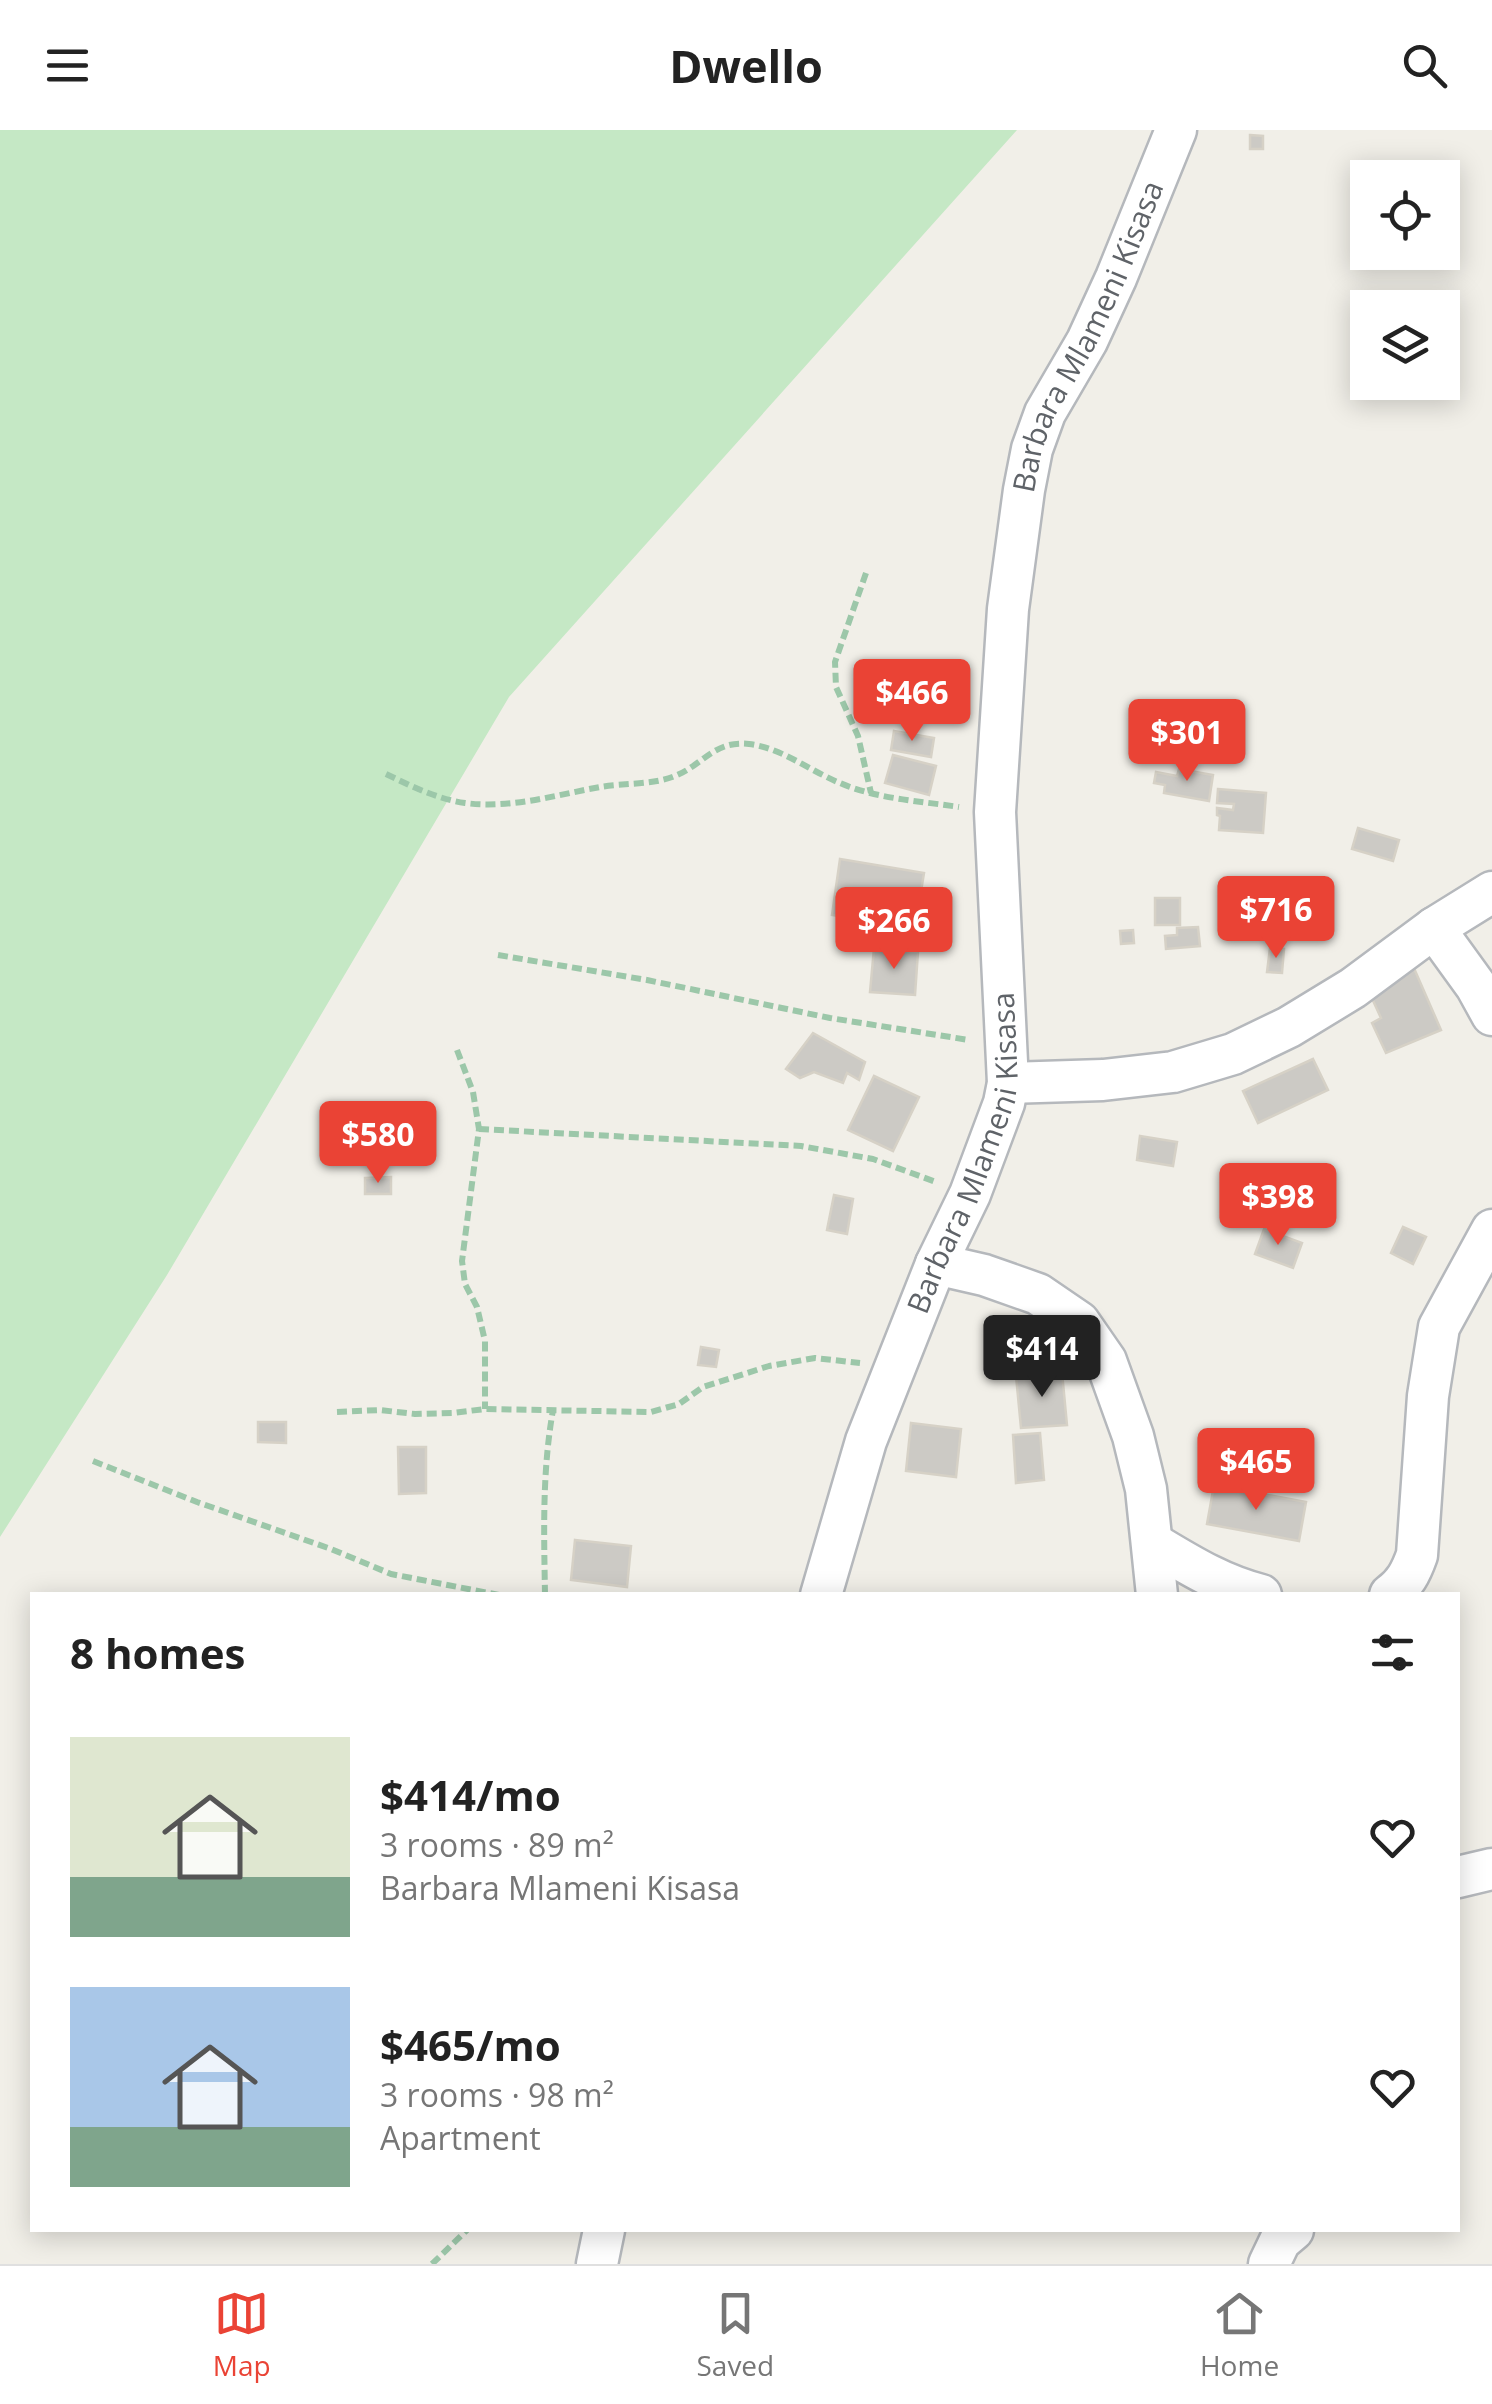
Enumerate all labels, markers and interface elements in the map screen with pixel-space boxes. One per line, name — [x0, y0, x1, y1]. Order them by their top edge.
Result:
text: Dwello — [669, 35, 823, 96]
icon: menu — [40, 38, 95, 93]
icon: search — [1397, 38, 1452, 93]
map controls — [1350, 160, 1460, 400]
button: locate — [1350, 160, 1460, 270]
street label: Barbara Mlameni Kisasa — [1002, 174, 1172, 495]
button: layers — [1350, 290, 1460, 400]
pin: $466 — [853, 659, 971, 744]
text: $466 — [875, 670, 949, 713]
pin: $301 — [1128, 699, 1246, 784]
text: $301 — [1150, 710, 1224, 753]
pin: $716 — [1217, 876, 1335, 961]
pin: $266 — [835, 887, 953, 972]
text: $716 — [1239, 887, 1313, 930]
text: $266 — [857, 898, 931, 941]
street label: Barbara Mlameni Kisasa — [897, 992, 1027, 1319]
pin: $580 — [319, 1101, 437, 1186]
text: $580 — [341, 1112, 415, 1155]
pin: $398 — [1219, 1163, 1337, 1248]
text: $398 — [1241, 1174, 1315, 1217]
pin: $414 — [983, 1315, 1101, 1400]
text: $414 — [1005, 1326, 1079, 1369]
pin: $465 — [1197, 1428, 1315, 1513]
text: $465 — [1219, 1439, 1293, 1482]
text: 8 homes — [70, 1624, 245, 1681]
icon: filters — [1365, 1625, 1420, 1680]
text: $414/mo — [380, 1766, 561, 1823]
icon: home — [150, 1777, 270, 1897]
icon: heart — [1365, 1810, 1420, 1865]
text: 3 rooms · 89 m² — [380, 1823, 614, 1866]
text: Barbara Mlameni Kisasa — [380, 1866, 740, 1909]
text: $465/mo — [380, 2016, 561, 2073]
icon: home — [150, 2027, 270, 2147]
icon: heart — [1365, 2060, 1420, 2115]
text: 3 rooms · 98 m² — [380, 2073, 614, 2116]
text: Apartment — [380, 2116, 541, 2159]
tab: Map — [213, 2286, 271, 2384]
tab: Saved — [696, 2286, 774, 2384]
tab: Home — [1200, 2286, 1279, 2384]

